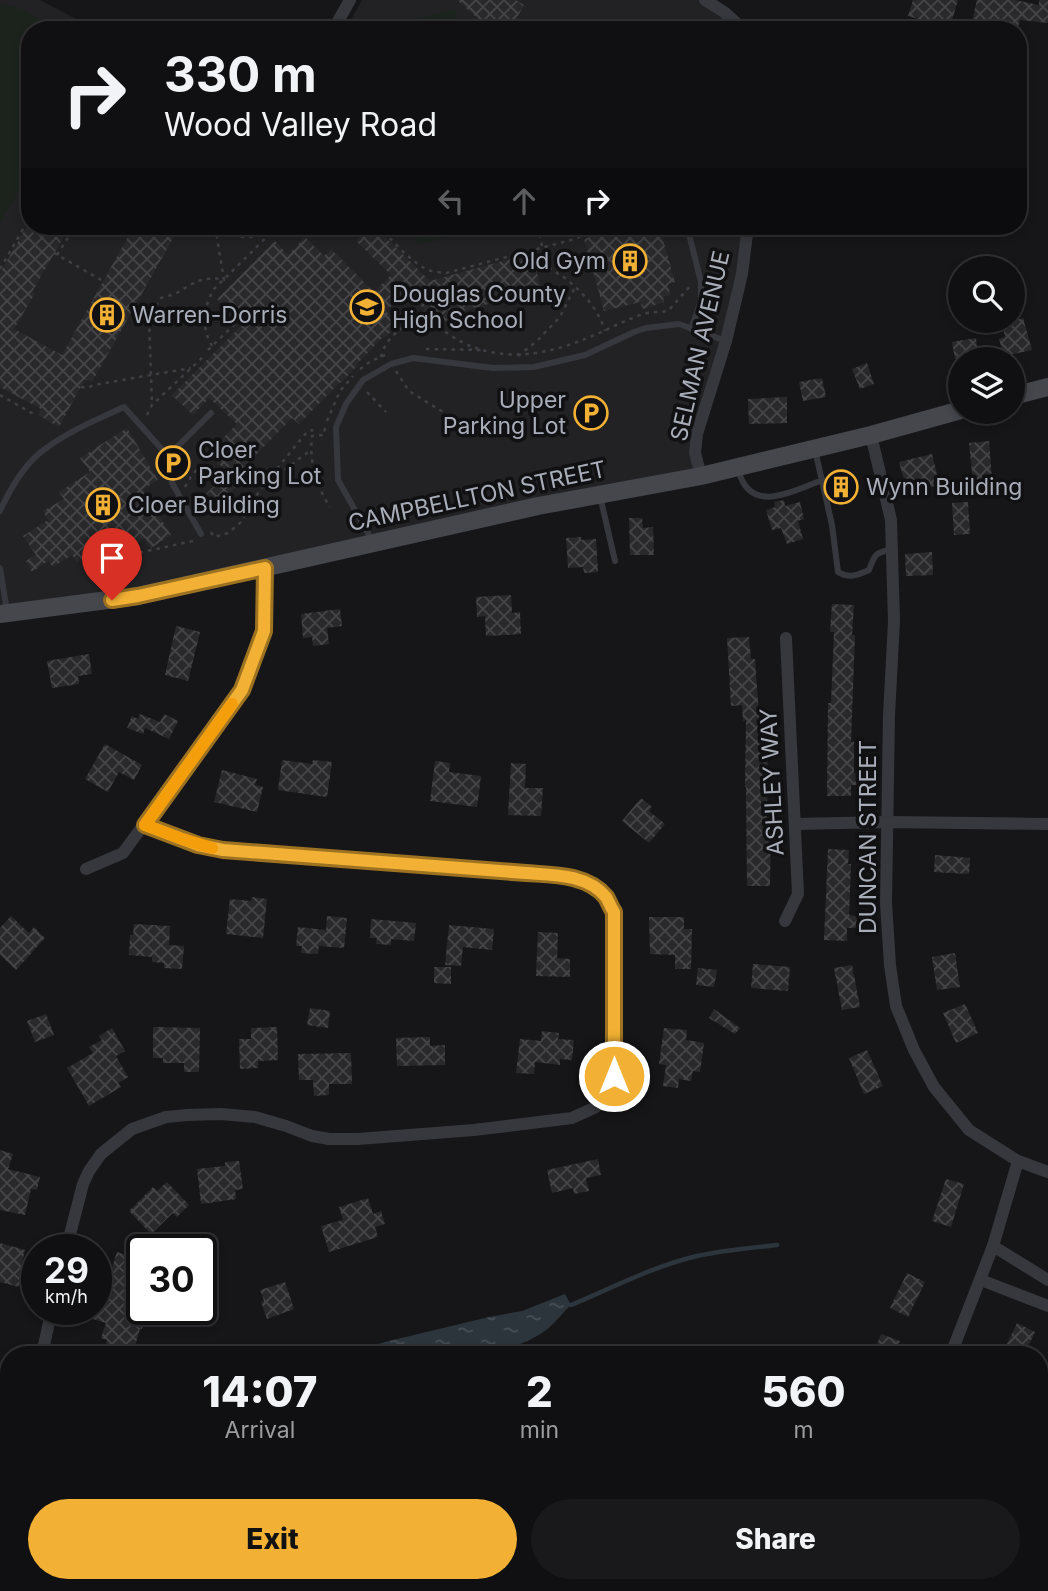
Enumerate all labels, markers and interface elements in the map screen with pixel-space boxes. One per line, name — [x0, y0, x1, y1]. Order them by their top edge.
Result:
text: 330 m — [164, 45, 317, 104]
icon: right — [49, 49, 140, 140]
text: Wood Valley Road — [164, 105, 437, 144]
icon: left — [432, 182, 470, 220]
icon: ahead — [505, 182, 543, 220]
icon: right — [578, 182, 616, 220]
building icon: Old Gym — [611, 242, 649, 280]
place label: Old Gym — [512, 247, 606, 275]
street label: SELMAN AVENUE — [665, 248, 735, 444]
map controls — [948, 256, 1025, 424]
button: search — [948, 256, 1025, 333]
place label: Douglas County High School — [392, 280, 566, 334]
school or university icon: Douglas County High School — [348, 288, 386, 326]
building icon: Warren-Dorris — [88, 296, 126, 334]
place label: Warren-Dorris — [132, 301, 287, 329]
button: layers — [948, 347, 1025, 424]
place label: Upper Parking Lot — [443, 386, 566, 440]
parking icon: Upper Parking Lot — [572, 394, 610, 432]
place label: Cloer Parking Lot — [198, 436, 322, 490]
parking icon: Cloer Parking Lot — [154, 444, 192, 482]
street label: CAMPBELLTON STREET — [346, 455, 608, 537]
building icon: Wynn Building — [822, 468, 860, 506]
place label: Wynn Building — [866, 473, 1022, 501]
building icon: Cloer Building — [84, 486, 122, 524]
place label: Cloer Building — [128, 491, 280, 519]
pin — [82, 528, 142, 600]
icon: arrive — [93, 539, 131, 577]
street label: ASHLEY WAY — [754, 707, 790, 857]
street label: DUNCAN STREET — [854, 740, 882, 934]
position arrow — [577, 1039, 651, 1113]
speed limit sign: 30 — [126, 1234, 217, 1325]
text: 29 — [44, 1249, 89, 1291]
text: km/h — [45, 1286, 88, 1307]
text: 14:07 — [202, 1366, 318, 1417]
text: 2 — [526, 1366, 553, 1417]
text: 560 — [761, 1366, 846, 1417]
text: Arrival — [225, 1416, 295, 1444]
text: min — [520, 1416, 559, 1444]
text: m — [793, 1416, 814, 1444]
button: Exit — [28, 1499, 517, 1579]
button: Share — [531, 1499, 1020, 1579]

